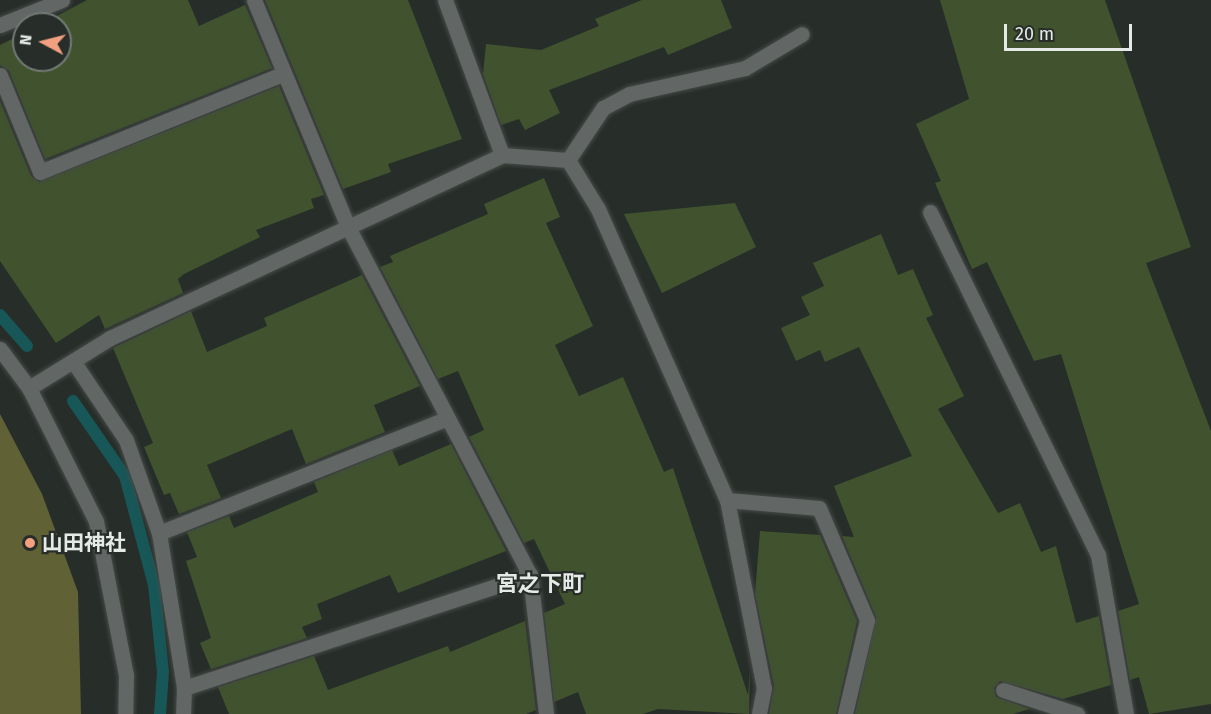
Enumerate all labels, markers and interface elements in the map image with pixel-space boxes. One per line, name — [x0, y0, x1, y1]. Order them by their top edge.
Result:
north arrow — [12, 12, 72, 72]
scale bar — [1007, 12, 1134, 50]
text: 20 m — [1015, 23, 1054, 45]
text: N — [16, 34, 36, 46]
place label: 山田神社 — [42, 530, 126, 556]
marker: 山田神社 — [23, 536, 37, 550]
district label: 宮之下町 — [496, 571, 584, 597]

